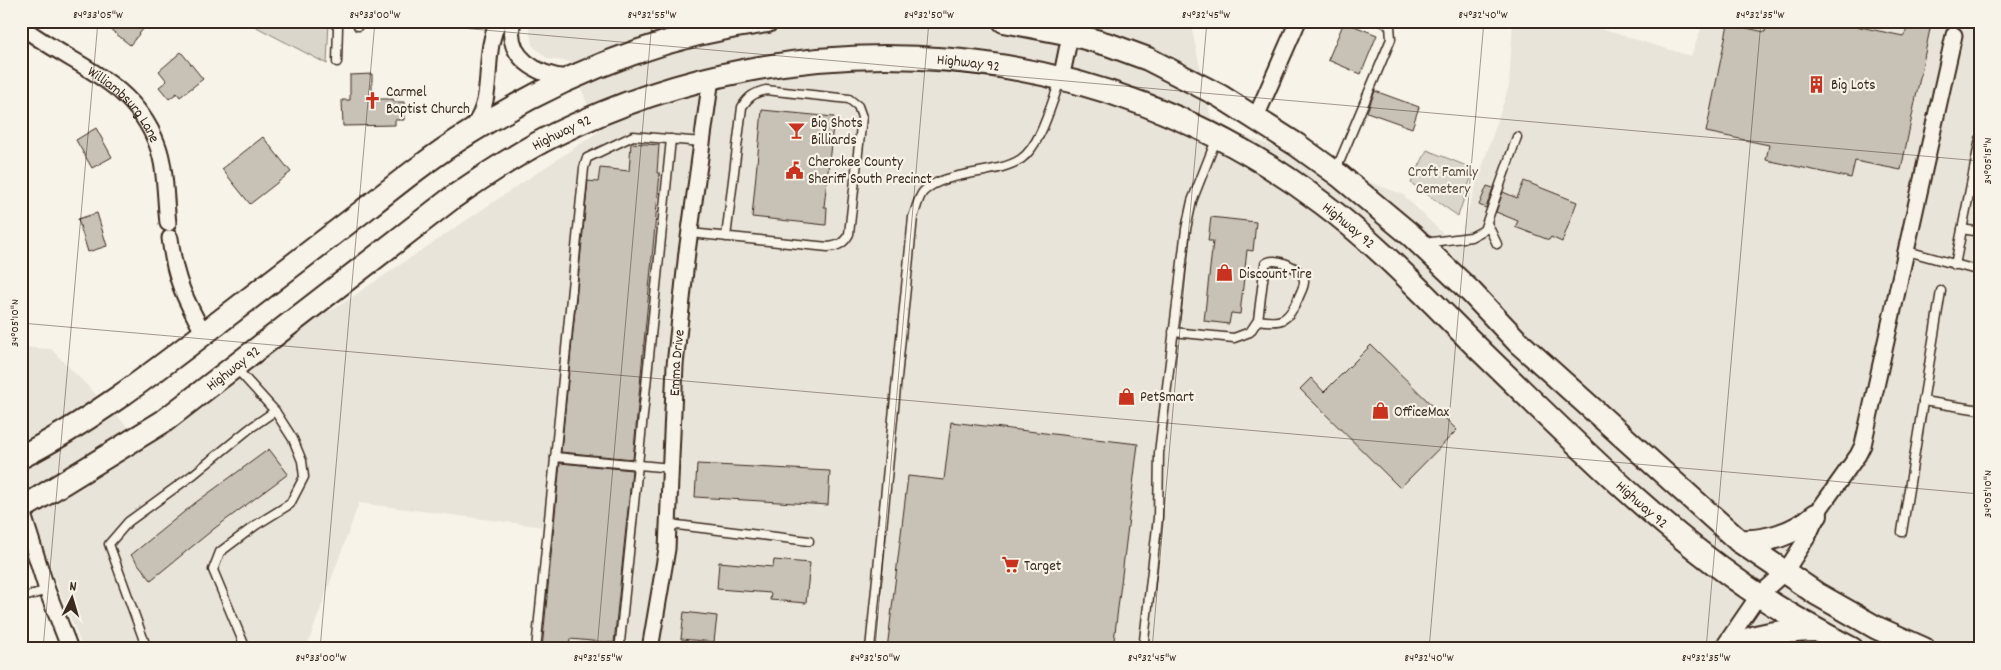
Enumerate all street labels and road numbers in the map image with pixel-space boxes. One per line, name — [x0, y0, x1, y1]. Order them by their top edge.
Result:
street label: Highway 92 — [936, 50, 1001, 79]
street label: Williambsurg Lane — [82, 62, 164, 147]
street label: Highway 92 — [528, 110, 595, 158]
street label: Highway 92 — [1317, 198, 1379, 255]
street label: Emma Drive — [665, 328, 692, 397]
street label: Highway 92 — [202, 341, 266, 397]
street label: Highway 92 — [1610, 476, 1672, 535]

